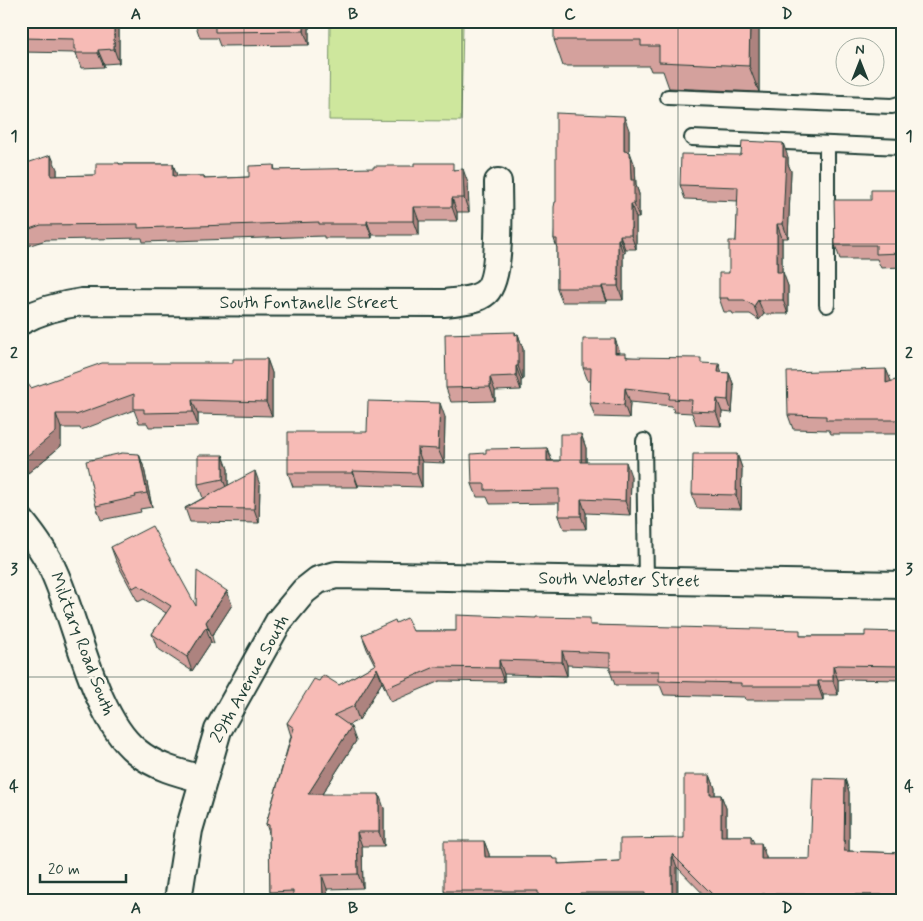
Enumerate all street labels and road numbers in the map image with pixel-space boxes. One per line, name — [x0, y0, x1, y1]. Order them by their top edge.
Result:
street label: South Fontanelle Street — [220, 291, 399, 315]
street label: South Webster Street — [538, 567, 700, 593]
street label: Military Road South — [44, 569, 120, 719]
street label: 29th Avenue South — [205, 611, 295, 747]

